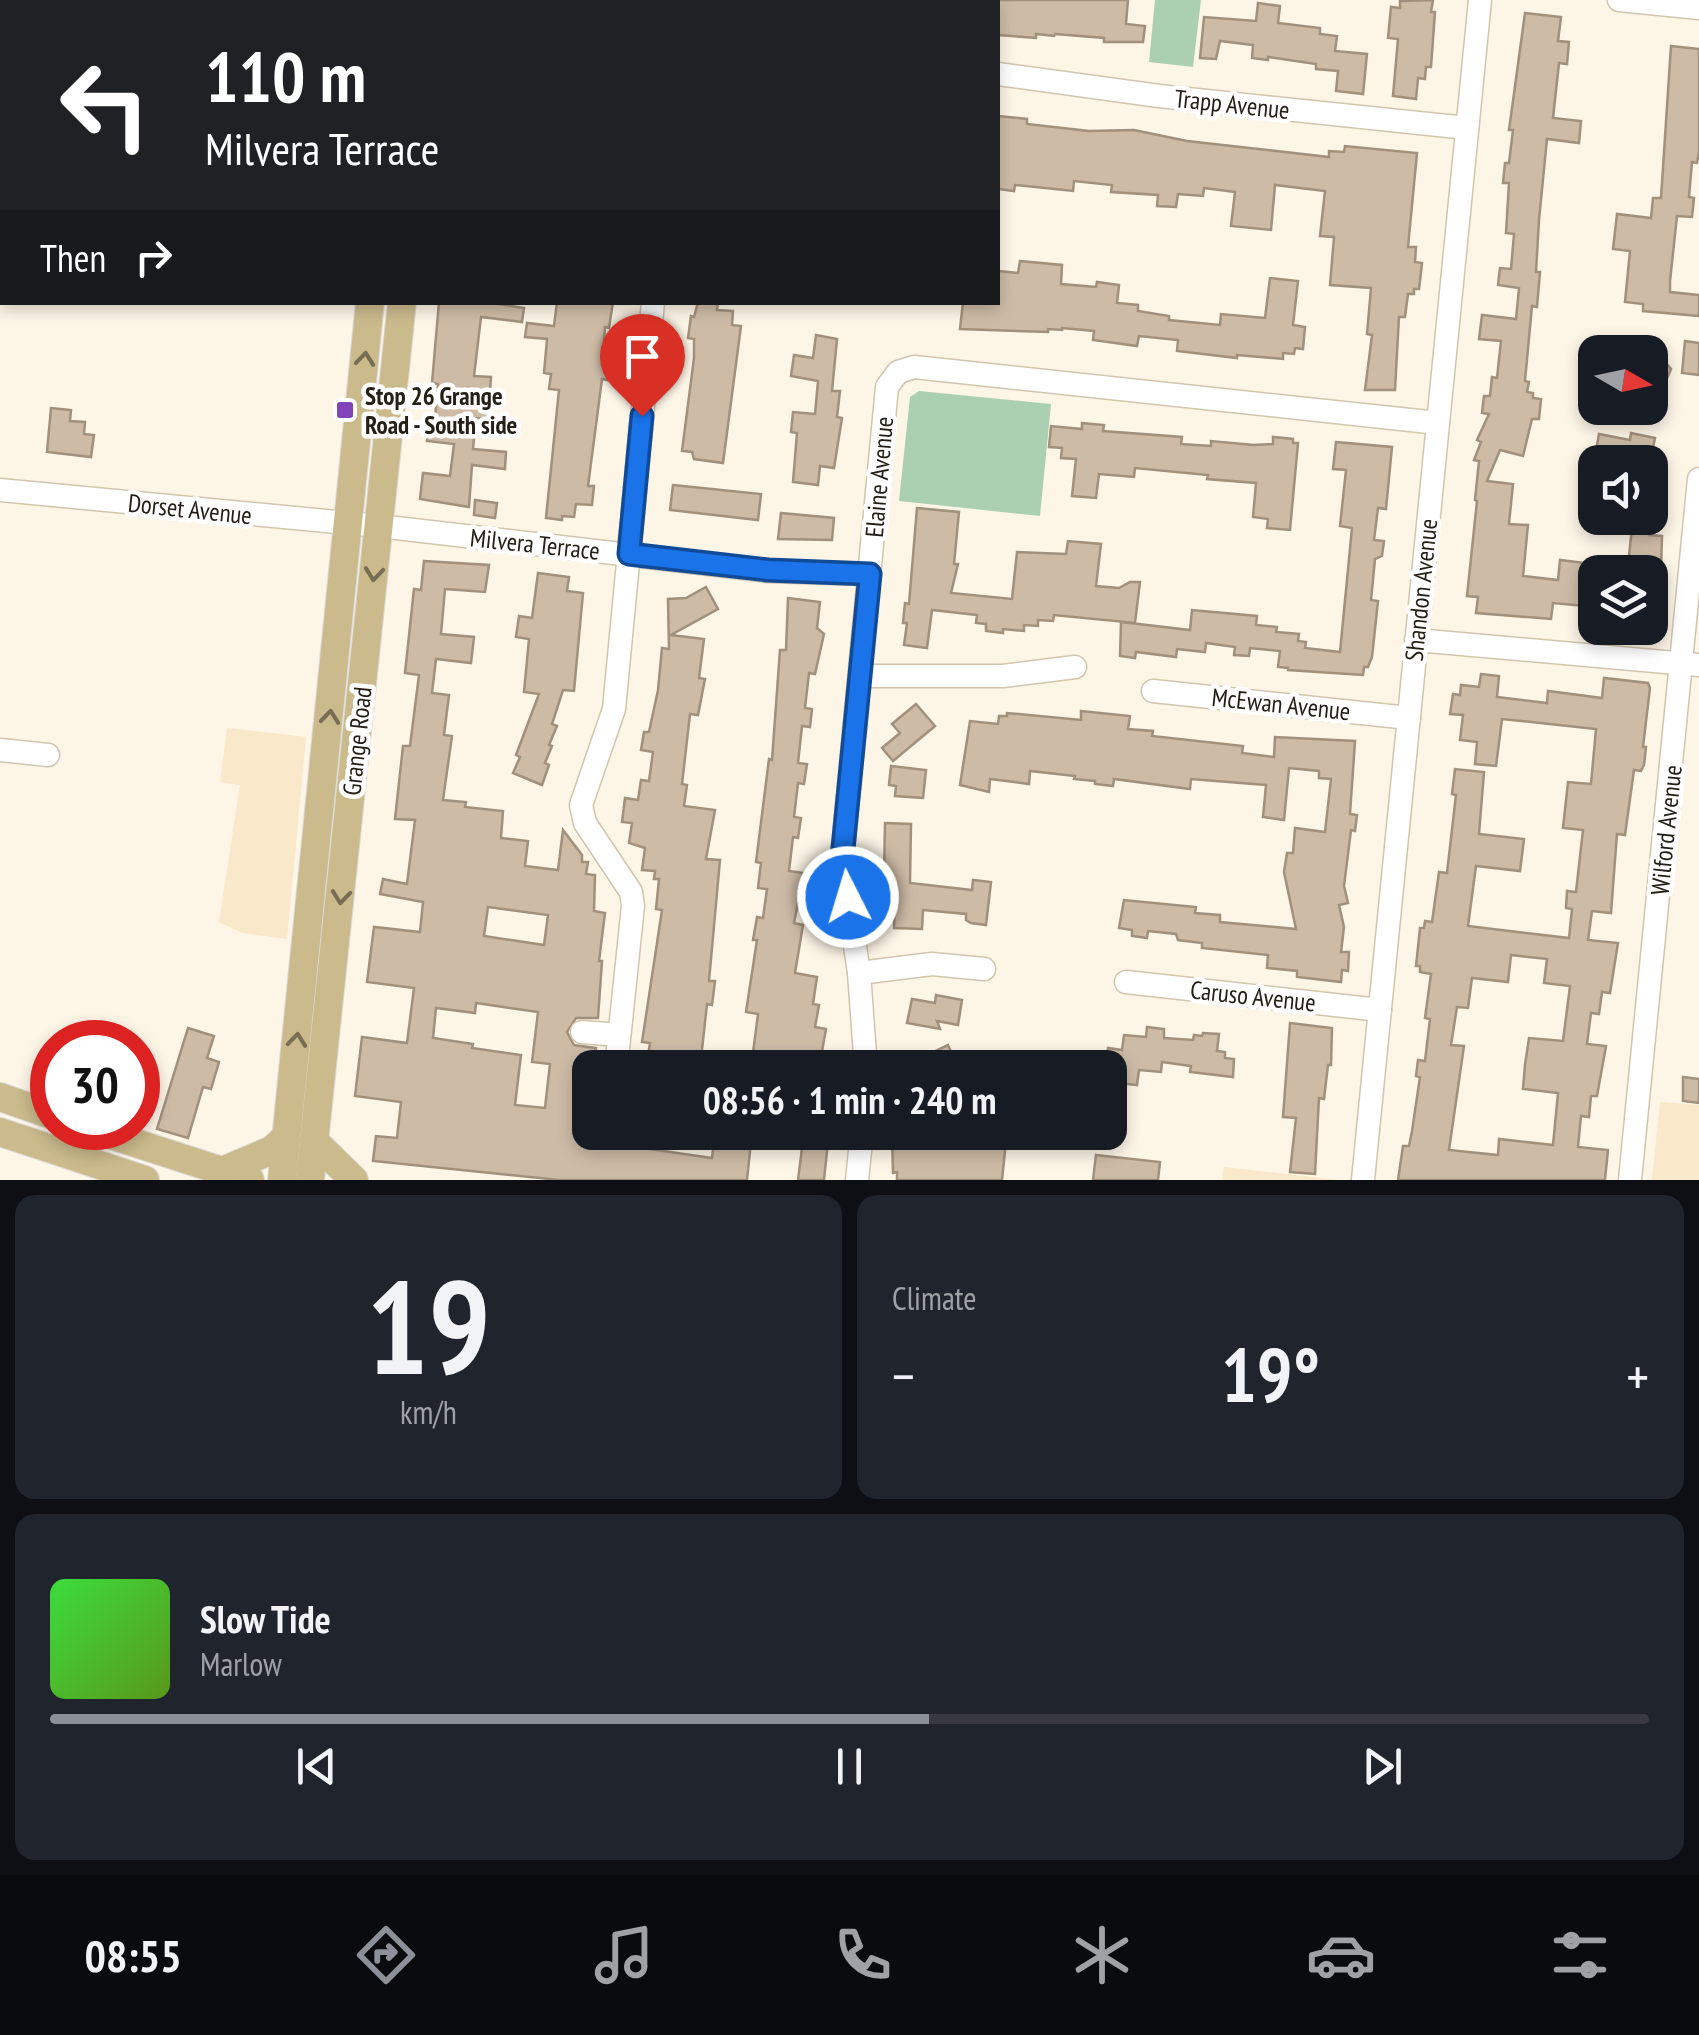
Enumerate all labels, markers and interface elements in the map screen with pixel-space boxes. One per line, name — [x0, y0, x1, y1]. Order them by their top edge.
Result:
text: 110 m — [205, 31, 366, 121]
icon: left — [40, 40, 170, 170]
street label: Trapp Avenue — [1173, 82, 1291, 126]
text: Milvera Terrace — [205, 119, 439, 177]
icon: right — [126, 230, 181, 285]
text: Then — [40, 233, 106, 282]
pin — [600, 314, 685, 417]
icon: arrive — [615, 329, 670, 384]
north arrow — [1578, 335, 1668, 425]
map controls — [1578, 335, 1668, 645]
one-way arrow — [353, 350, 375, 366]
place label: Stop 26 Grange Road - South side — [365, 380, 517, 441]
marker: Stop 26 Grange Road - South side — [334, 399, 356, 421]
street label: Elaine Avenue — [858, 415, 900, 539]
button: sound — [1578, 445, 1668, 535]
street label: Dorset Avenue — [127, 487, 253, 531]
street label: Shandon Avenue — [1398, 517, 1444, 663]
street label: Milvera Terrace — [469, 521, 601, 567]
button: layers — [1578, 555, 1668, 645]
one-way arrow — [364, 566, 385, 582]
street label: McEwan Avenue — [1210, 681, 1352, 727]
street label: Grange Road — [335, 685, 379, 797]
one-way arrow — [318, 708, 340, 724]
street label: Wilford Avenue — [1643, 763, 1689, 897]
position arrow — [796, 845, 900, 949]
one-way arrow — [330, 889, 352, 905]
street label: Caruso Avenue — [1189, 974, 1317, 1018]
speed limit sign: 30 — [30, 1020, 160, 1150]
one-way arrow — [286, 1032, 307, 1048]
text: 08:56 · 1 min · 240 m — [703, 1075, 996, 1124]
text: 19 — [366, 1242, 491, 1410]
text: Climate — [892, 1277, 976, 1319]
text: 19° — [1221, 1326, 1320, 1423]
text: − — [892, 1340, 915, 1411]
text: + — [1626, 1340, 1649, 1411]
text: km/h — [400, 1391, 457, 1433]
text: Slow Tide — [200, 1594, 331, 1643]
text: Marlow — [200, 1643, 282, 1685]
icon: previous — [289, 1739, 344, 1794]
icon: pause — [822, 1739, 877, 1794]
icon: next — [1355, 1739, 1410, 1794]
icon: directions — [351, 1920, 421, 1990]
icon: music — [589, 1920, 659, 1990]
icon: phone — [828, 1920, 898, 1990]
icon: climate — [1067, 1920, 1137, 1990]
icon: car — [1306, 1920, 1376, 1990]
icon: filters — [1545, 1920, 1615, 1990]
text: 08:55 — [84, 1926, 182, 1984]

